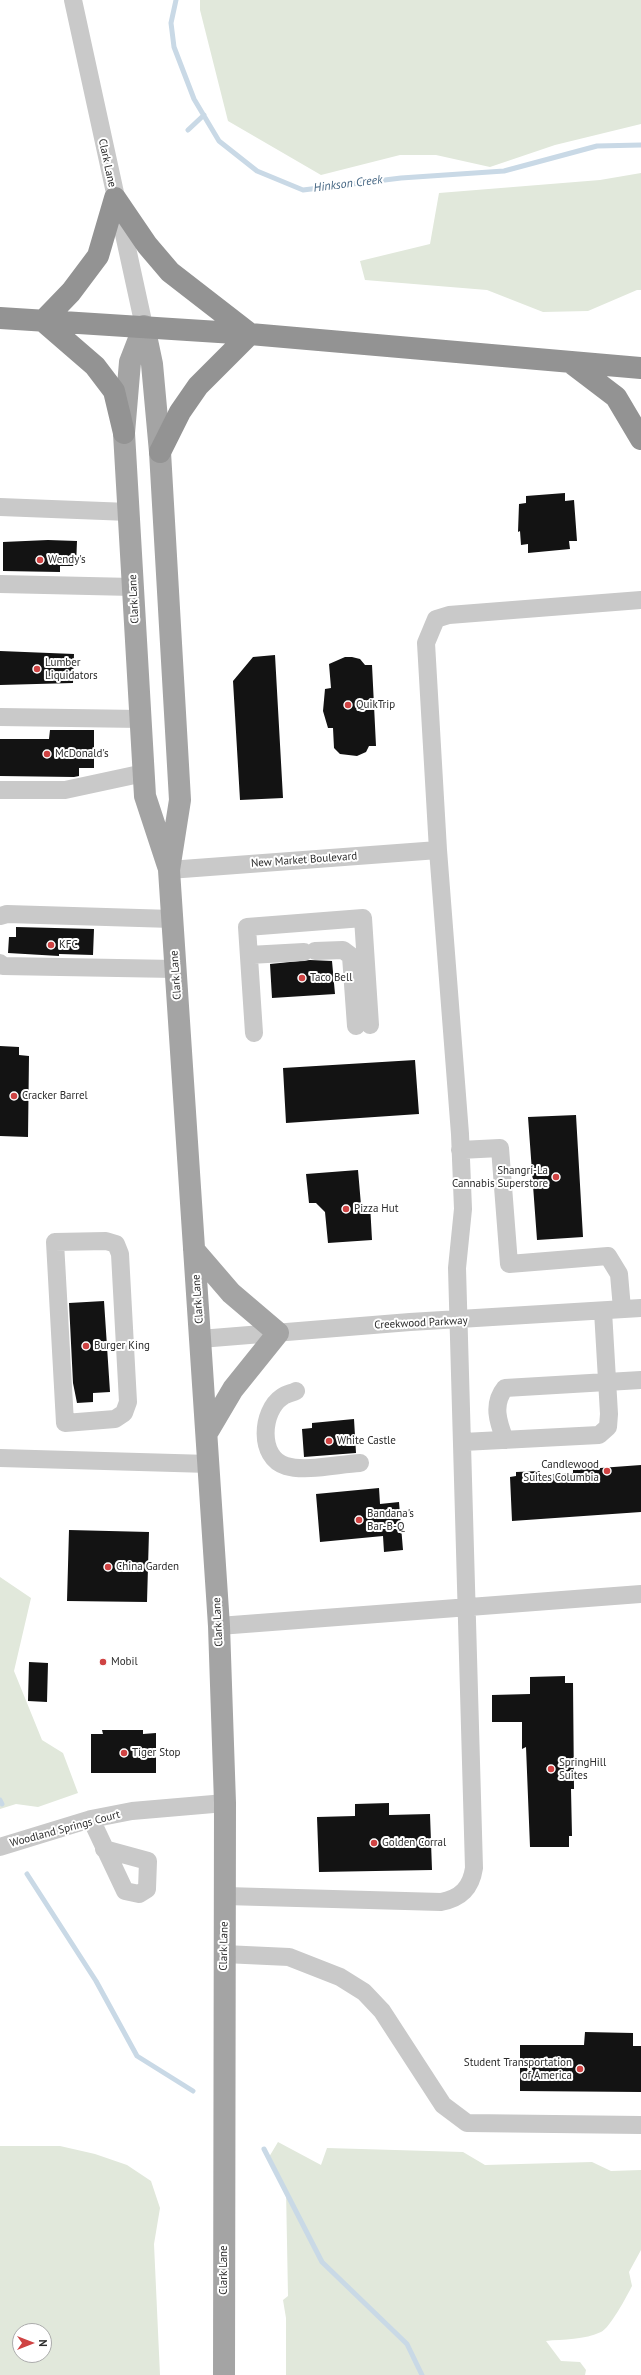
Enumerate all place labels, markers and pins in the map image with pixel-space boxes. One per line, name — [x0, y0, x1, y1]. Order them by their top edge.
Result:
place label: Wendy's — [48, 553, 86, 567]
marker: Wendy's — [35, 555, 45, 565]
place label: Lumber Liquidators — [45, 656, 98, 682]
marker: Lumber Liquidators — [32, 664, 42, 674]
place label: QuikTrip — [356, 698, 395, 712]
marker: QuikTrip — [343, 700, 353, 710]
place label: McDonald's — [55, 747, 109, 761]
marker: McDonald's — [42, 749, 52, 759]
place label: KFC — [59, 938, 78, 952]
marker: KFC — [46, 940, 56, 950]
place label: Taco Bell — [310, 971, 352, 985]
marker: Taco Bell — [297, 973, 307, 983]
place label: Cracker Barrel — [22, 1089, 88, 1103]
marker: Cracker Barrel — [9, 1091, 19, 1101]
place label: Shangri-La Cannabis Superstore — [452, 1164, 548, 1190]
marker: Shangri-La Cannabis Superstore — [551, 1172, 561, 1182]
place label: Pizza Hut — [354, 1202, 398, 1216]
marker: Pizza Hut — [341, 1204, 351, 1214]
place label: Burger King — [94, 1339, 150, 1353]
marker: Burger King — [81, 1341, 91, 1351]
place label: White Castle — [337, 1434, 396, 1448]
marker: White Castle — [324, 1436, 334, 1446]
place label: Candlewood Suites Columbia — [523, 1458, 599, 1484]
marker: Candlewood Suites Columbia — [602, 1466, 612, 1476]
place label: Bandana's Bar-B-Q — [367, 1507, 414, 1533]
marker: Bandana's Bar-B-Q — [354, 1515, 364, 1525]
place label: China Garden — [116, 1560, 179, 1574]
marker: China Garden — [103, 1562, 113, 1572]
place label: Mobil — [111, 1655, 138, 1669]
marker: Mobil — [98, 1657, 108, 1667]
place label: Tiger Stop — [132, 1746, 181, 1760]
marker: Tiger Stop — [119, 1748, 129, 1758]
place label: SpringHill Suites — [559, 1756, 606, 1782]
marker: SpringHill Suites — [546, 1764, 556, 1774]
place label: Golden Corral — [382, 1836, 446, 1850]
marker: Golden Corral — [369, 1838, 379, 1848]
place label: Student Transportation of America — [464, 2056, 572, 2082]
marker: Student Transportation of America — [575, 2064, 585, 2074]

